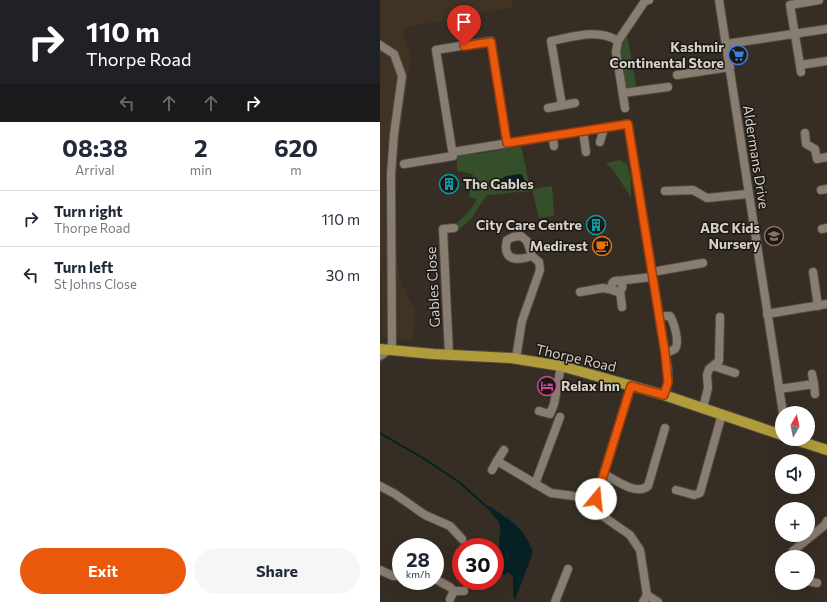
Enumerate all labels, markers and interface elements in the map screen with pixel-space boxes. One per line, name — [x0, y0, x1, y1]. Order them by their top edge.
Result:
pin — [447, 5, 481, 46]
icon: arrive — [453, 11, 475, 33]
text: 110 m — [86, 14, 160, 48]
icon: right — [20, 16, 72, 68]
place label: Kashmir Continental Store — [609, 38, 724, 71]
supermarket icon: Kashmir Continental Store — [727, 44, 749, 66]
text: Thorpe Road — [86, 48, 191, 70]
icon: left — [116, 92, 138, 114]
icon: ahead — [158, 92, 180, 114]
icon: ahead — [200, 92, 222, 114]
icon: right — [242, 92, 264, 114]
street label: Aldermans Drive — [740, 104, 773, 210]
text: 08:38 — [62, 133, 128, 162]
text: 2 — [194, 133, 208, 162]
text: 620 — [274, 133, 318, 162]
text: Arrival — [75, 162, 115, 178]
text: min — [190, 162, 212, 178]
text: m — [290, 162, 302, 178]
building icon: The Gables — [438, 173, 460, 195]
place label: The Gables — [463, 175, 534, 192]
text: Turn right — [54, 202, 123, 220]
icon: right — [20, 208, 42, 230]
text: 110 m — [321, 210, 360, 228]
building icon: City Care Centre — [585, 214, 607, 236]
place label: City Care Centre — [476, 216, 582, 233]
place label: ABC Kids Nursery — [700, 219, 760, 252]
text: Thorpe Road — [54, 220, 130, 236]
school or university icon: ABC Kids Nursery — [763, 225, 785, 247]
cafe icon: Medirest — [591, 235, 613, 257]
place label: Medirest — [530, 237, 588, 254]
street label: Gables Close — [422, 246, 443, 328]
text: Turn left — [54, 258, 113, 276]
icon: left — [20, 264, 42, 286]
text: 30 m — [326, 266, 360, 284]
text: St Johns Close — [54, 276, 137, 292]
street label: Thorpe Road — [534, 340, 618, 375]
hotel icon: Relax Inn — [536, 375, 558, 397]
place label: Relax Inn — [561, 377, 620, 394]
north arrow — [775, 406, 815, 446]
map controls — [775, 406, 815, 590]
button: sound — [775, 454, 815, 494]
position arrow — [575, 478, 617, 520]
button: + — [775, 502, 815, 542]
speed limit sign: 30 — [452, 538, 504, 590]
text: 28 — [406, 547, 430, 571]
button: Exit — [20, 548, 186, 594]
button: Share — [194, 548, 360, 594]
button: − — [775, 550, 815, 590]
text: km/h — [406, 568, 430, 580]

